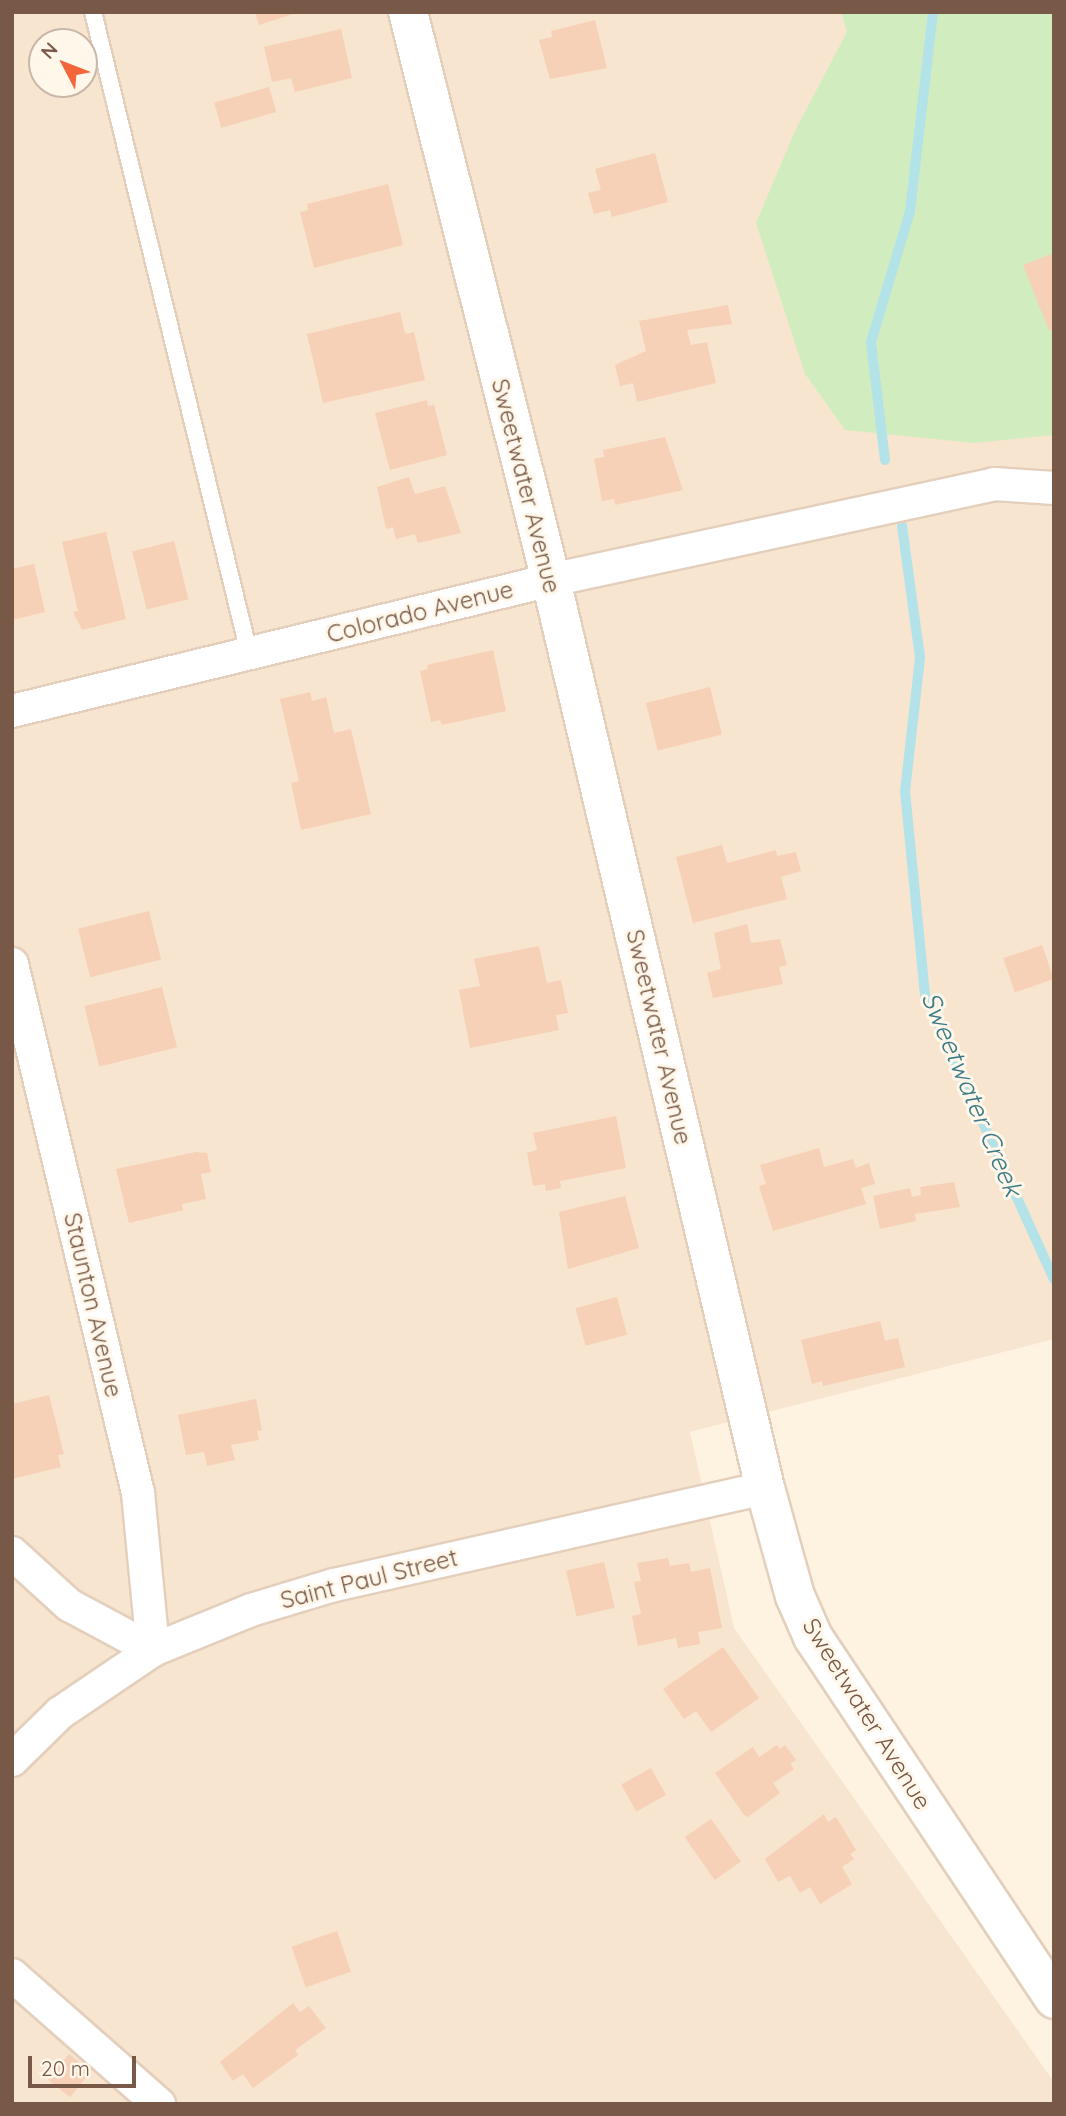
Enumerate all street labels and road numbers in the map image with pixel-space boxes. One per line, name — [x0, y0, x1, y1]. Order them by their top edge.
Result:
street label: Sweetwater Avenue — [485, 376, 567, 596]
street label: Colorado Avenue — [324, 575, 516, 649]
street label: Sweetwater Avenue — [620, 927, 698, 1147]
street label: Staunton Avenue — [58, 1210, 128, 1400]
street label: Saint Paul Street — [277, 1543, 461, 1615]
street label: Sweetwater Avenue — [797, 1613, 937, 1815]

